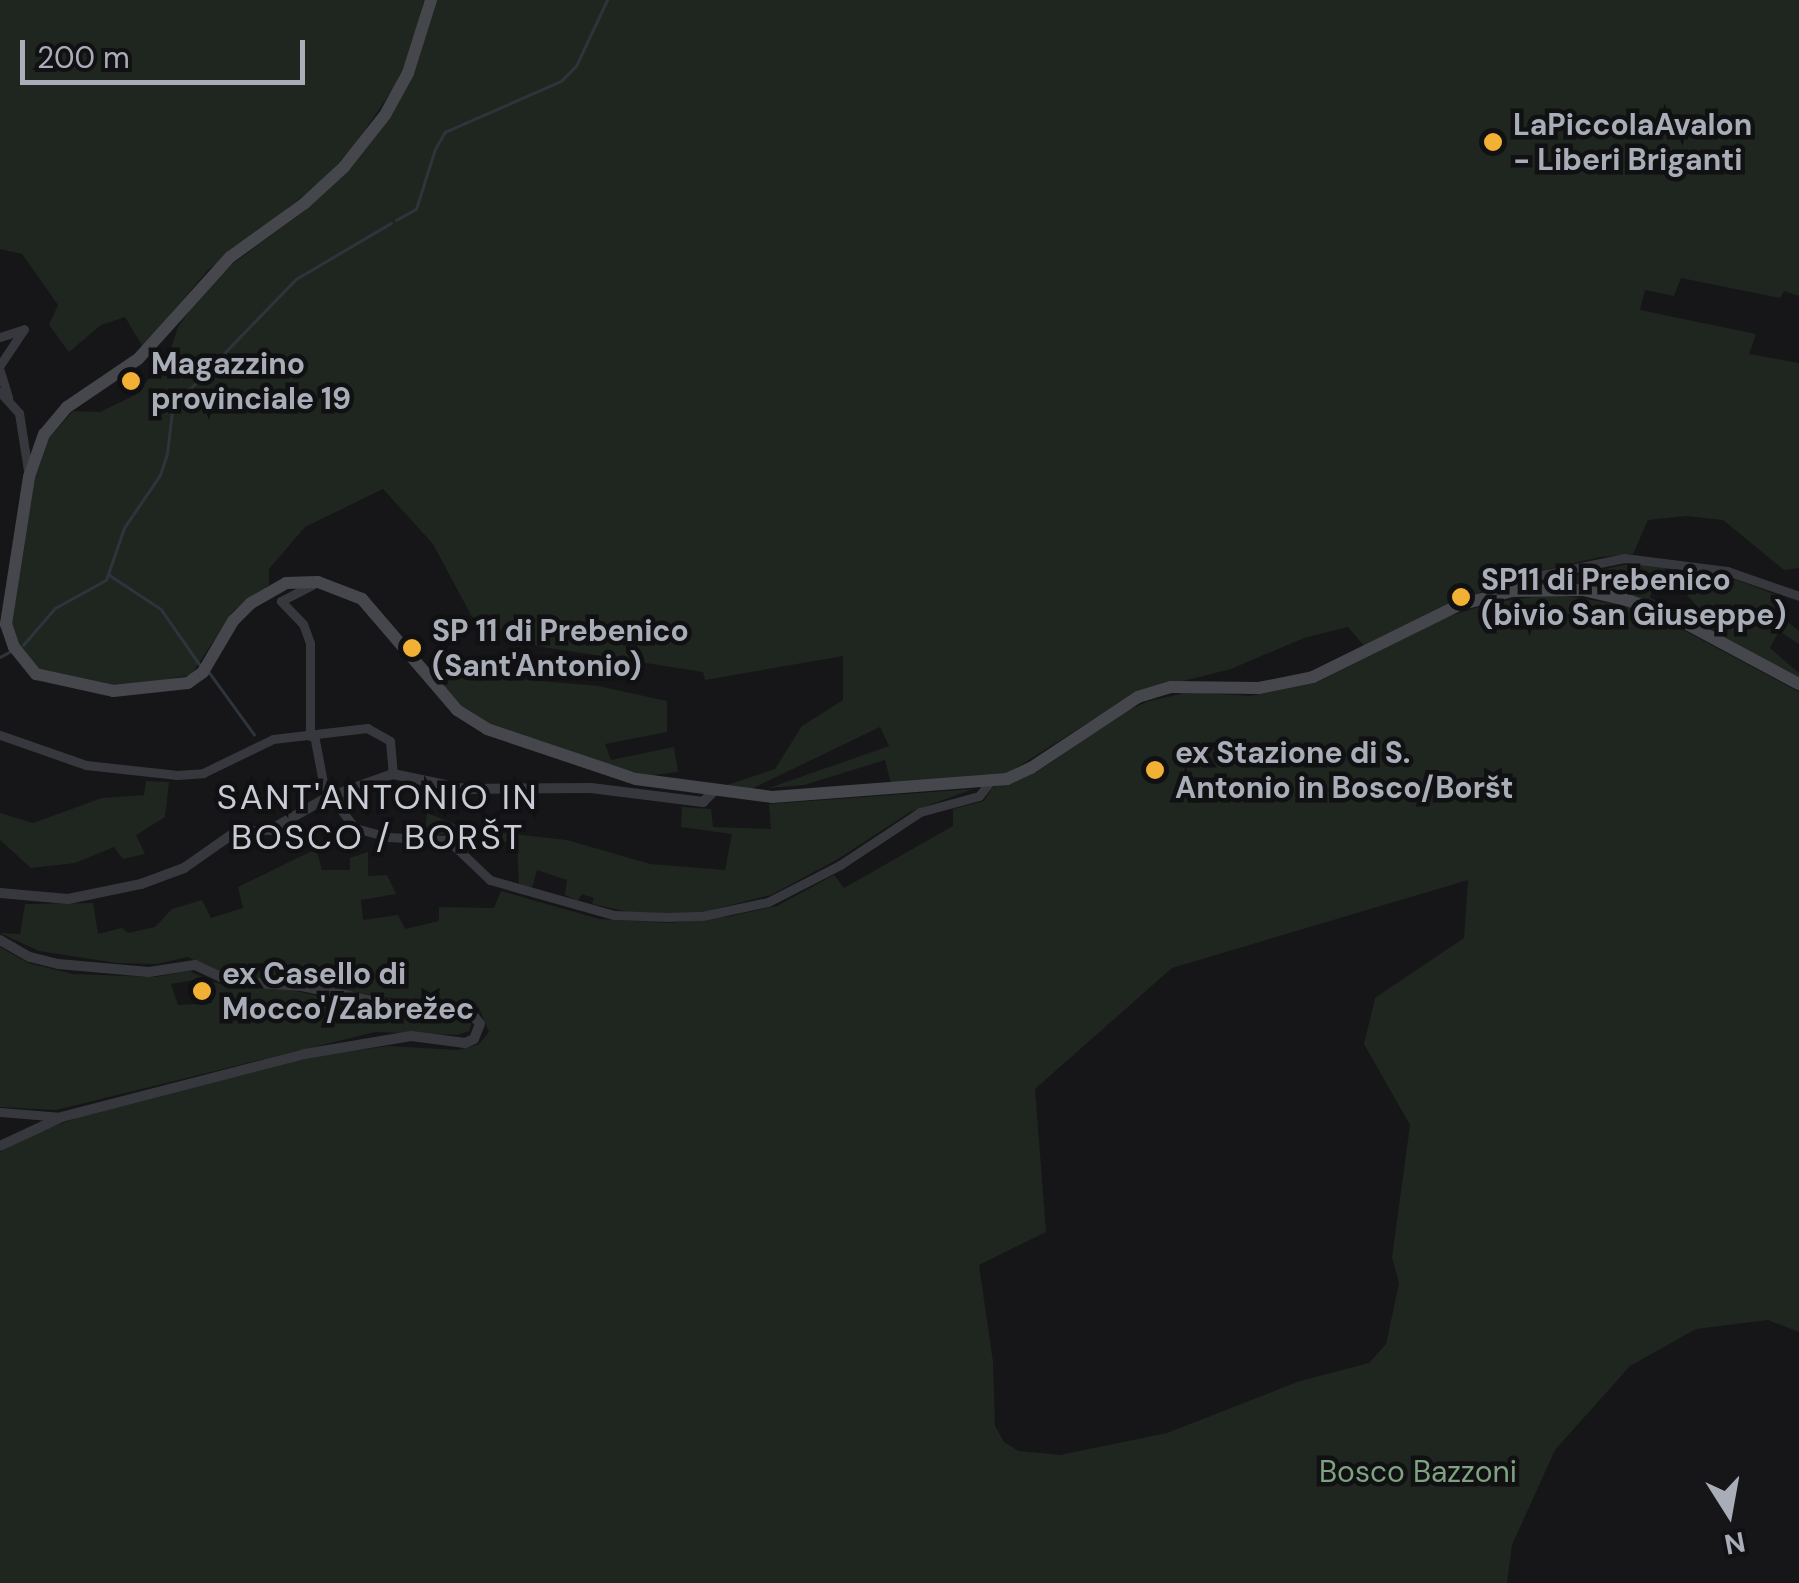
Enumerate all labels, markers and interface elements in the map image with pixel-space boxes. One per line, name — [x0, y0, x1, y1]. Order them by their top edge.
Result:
scale bar — [25, 20, 310, 82]
text: 200 m — [37, 38, 130, 77]
place label: LaPiccolaAvalon - Liberi Briganti — [1513, 107, 1752, 178]
marker: LaPiccolaAvalon - Liberi Briganti — [1482, 131, 1504, 153]
place label: Magazzino provinciale 19 — [151, 346, 351, 416]
marker: Magazzino provinciale 19 — [120, 370, 142, 392]
place label: SP11 di Prebenico (bivio San Giuseppe) — [1481, 562, 1786, 632]
marker: SP11 di Prebenico (bivio San Giuseppe) — [1450, 586, 1472, 608]
place label: SP 11 di Prebenico (Sant'Antonio) — [432, 613, 689, 684]
marker: SP 11 di Prebenico (Sant'Antonio) — [401, 637, 423, 659]
place label: ex Stazione di S. Antonio in Bosco/Boršt — [1175, 735, 1513, 806]
marker: ex Stazione di S. Antonio in Bosco/Boršt — [1144, 759, 1166, 781]
district label: SANT'ANTONIO IN BOSCO / BORŠT — [217, 776, 539, 858]
place label: ex Casello di Mocco'/Zabrežec — [222, 956, 474, 1026]
marker: ex Casello di Mocco'/Zabrežec — [191, 980, 213, 1002]
park label: Bosco Bazzoni — [1319, 1454, 1517, 1490]
north arrow — [1679, 1463, 1779, 1563]
text: N — [1721, 1523, 1748, 1563]

